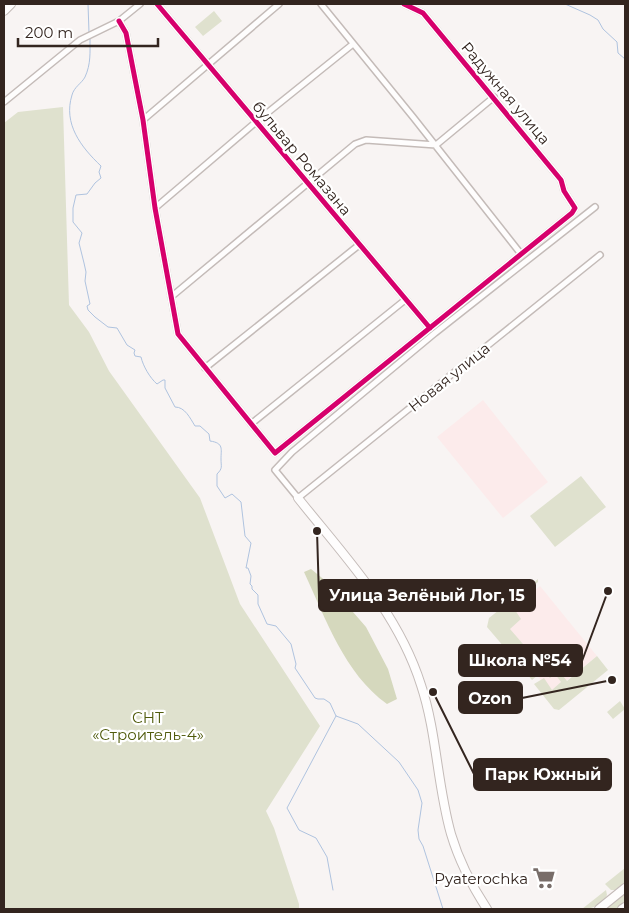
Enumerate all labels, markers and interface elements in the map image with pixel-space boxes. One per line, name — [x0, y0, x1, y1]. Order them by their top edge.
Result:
scale bar — [18, 15, 158, 47]
text: 200 m — [25, 23, 73, 42]
street label: Радужная улица — [458, 38, 554, 148]
street label: бульвар Ромазана — [248, 97, 356, 219]
street label: Новая улица — [404, 338, 494, 416]
callout: Улица Зелёный Лог, 15 — [319, 580, 535, 611]
text: Улица Зелёный Лог, 15 — [329, 586, 525, 605]
callout: Школа №54 — [459, 645, 582, 676]
text: Школа №54 — [469, 651, 571, 670]
callout: Ozon — [459, 682, 522, 713]
text: Ozon — [468, 689, 512, 708]
park label: СНТ «Строитель-4» — [92, 708, 204, 744]
callout: Парк Южный — [474, 759, 611, 790]
text: Парк Южный — [485, 765, 601, 784]
supermarket icon: Pyaterochka — [531, 865, 557, 891]
place label: Pyaterochka — [434, 869, 528, 888]

